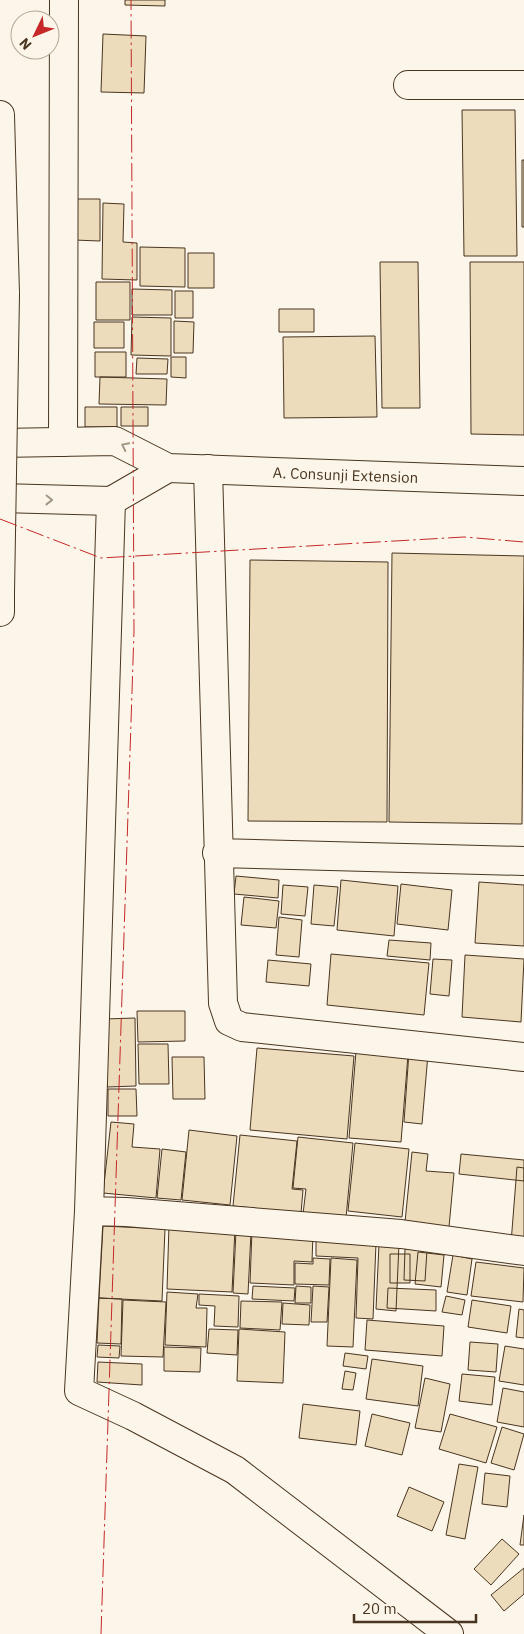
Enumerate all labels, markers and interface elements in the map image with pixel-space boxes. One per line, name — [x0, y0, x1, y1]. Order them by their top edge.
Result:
north arrow — [10, 10, 60, 60]
text: N — [15, 34, 36, 54]
one-way arrow — [121, 442, 130, 452]
street label: A. Consunji Extension — [272, 462, 418, 487]
one-way arrow — [45, 494, 53, 505]
scale bar — [354, 1592, 476, 1624]
text: 20 m — [362, 1599, 397, 1618]

